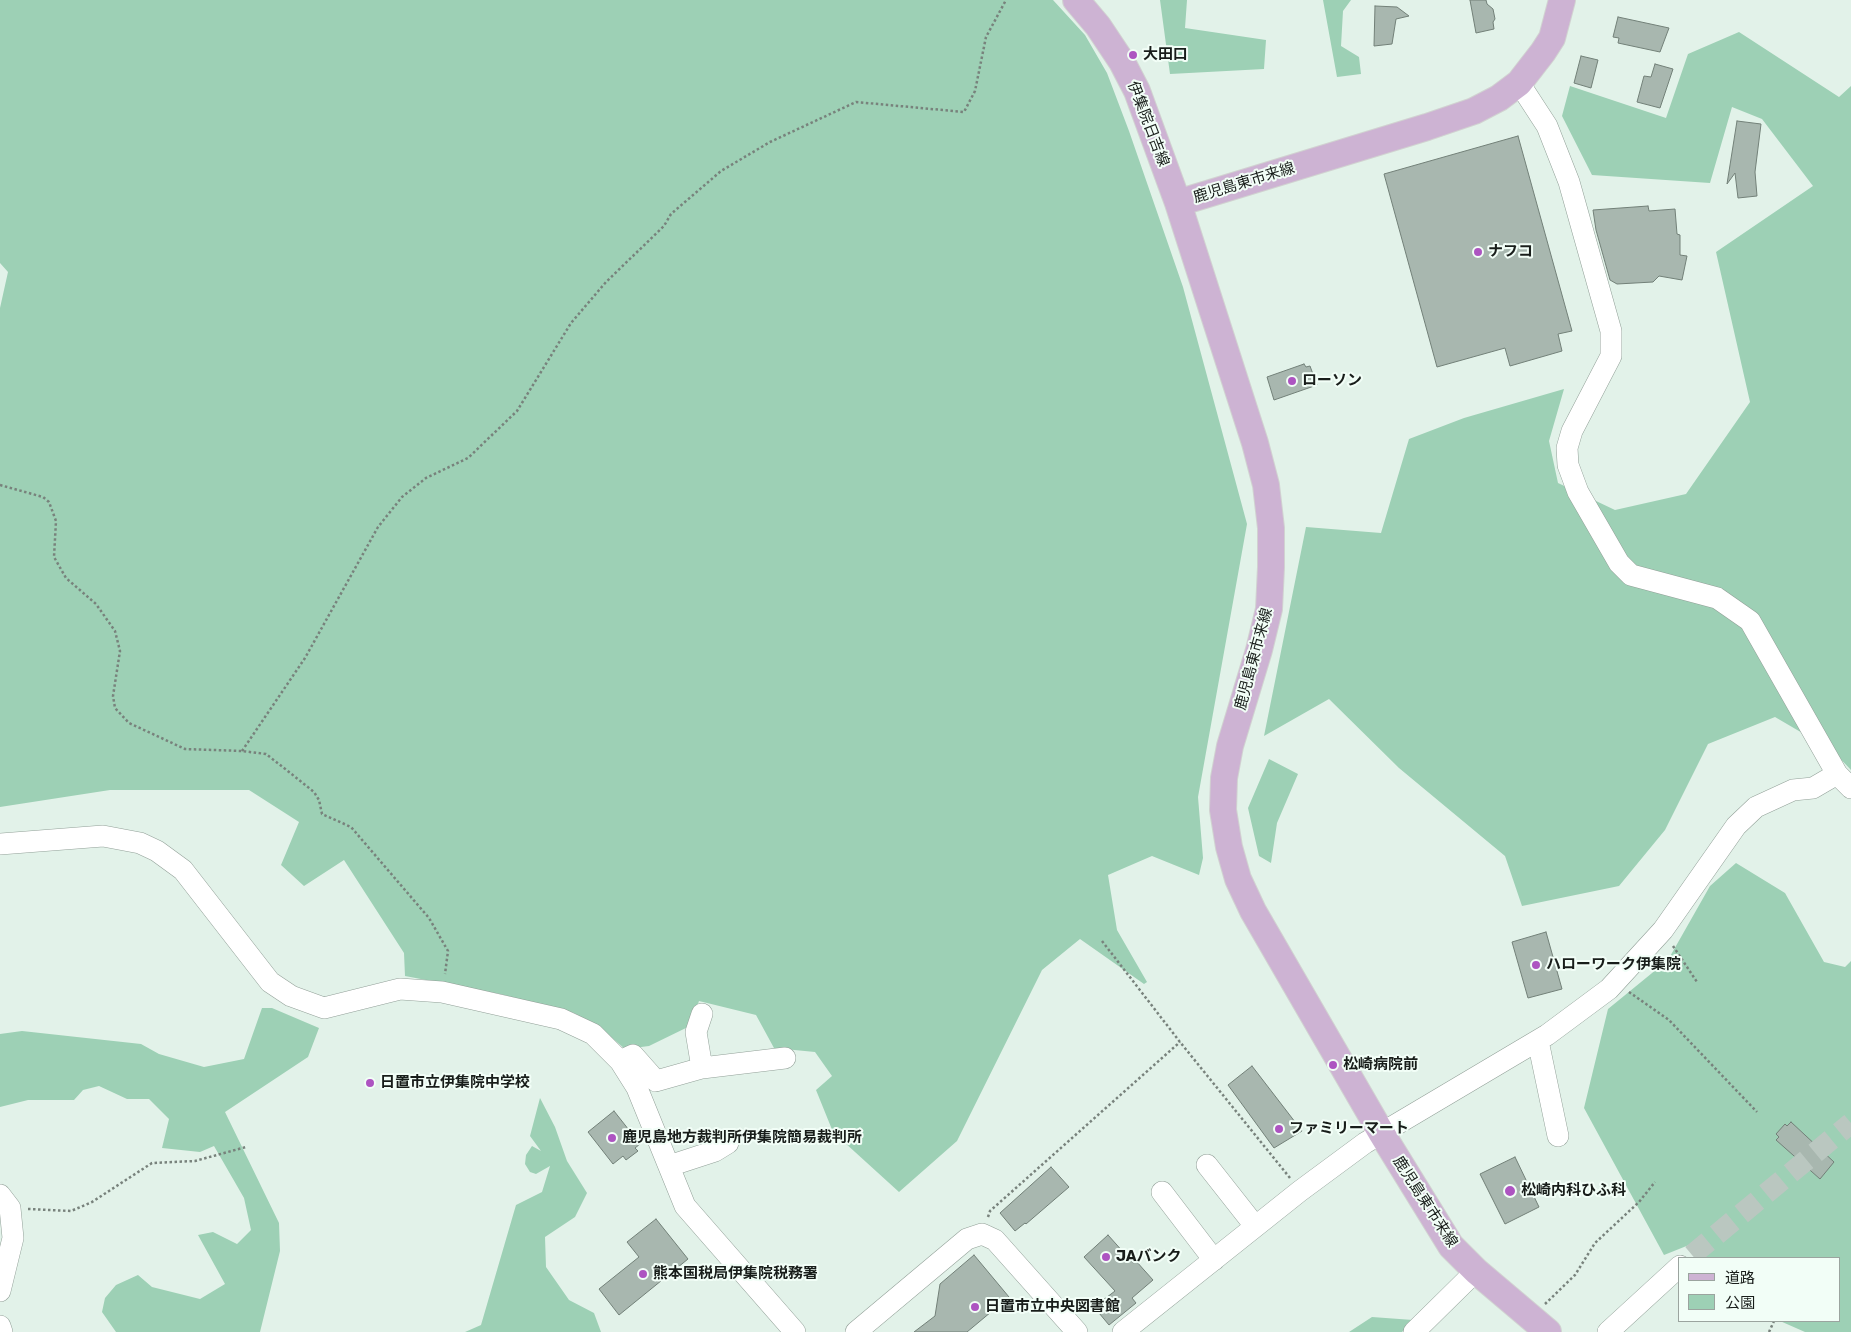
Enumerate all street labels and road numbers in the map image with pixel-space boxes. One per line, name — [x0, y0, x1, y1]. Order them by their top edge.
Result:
street label: 伊集院日吉線 — [1123, 79, 1173, 169]
street label: 鹿児島東市来線 — [1191, 159, 1297, 207]
street label: 鹿児島東市来線 — [1232, 606, 1276, 712]
street label: 鹿児島東市来線 — [1389, 1153, 1461, 1251]

